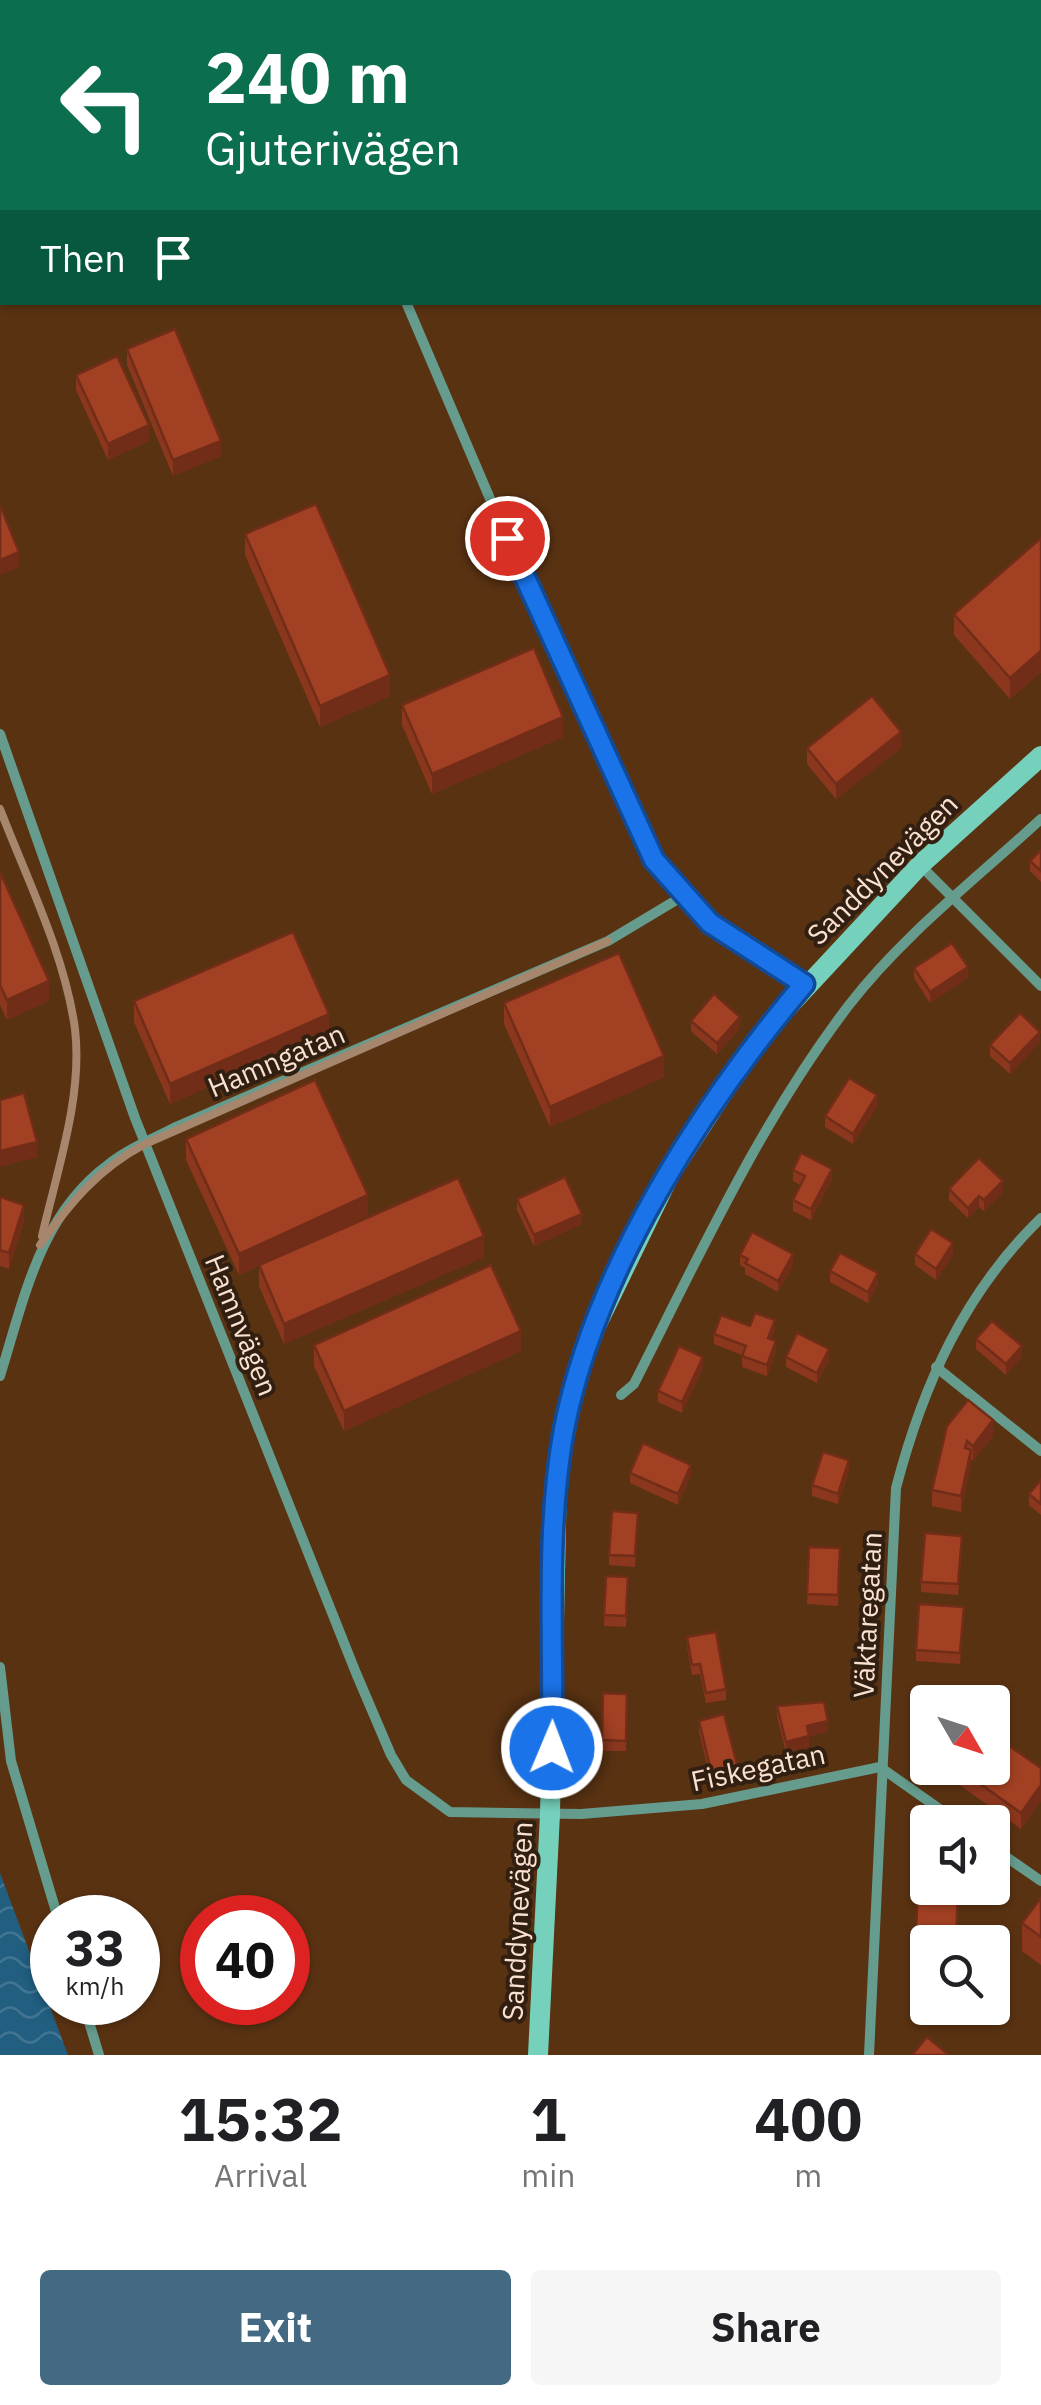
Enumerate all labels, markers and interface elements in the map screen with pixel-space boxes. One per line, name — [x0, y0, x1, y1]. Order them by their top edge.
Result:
text: 240 m — [205, 31, 410, 122]
icon: left — [40, 40, 170, 170]
text: Gjuterivägen — [205, 119, 461, 177]
icon: arrive — [146, 230, 201, 285]
text: Then — [40, 233, 126, 282]
pin — [465, 496, 550, 581]
icon: arrive — [480, 511, 535, 566]
street label: Sanddynevägen — [799, 786, 965, 952]
street label: Hamngatan — [202, 1015, 350, 1105]
street label: Hamnvägen — [197, 1249, 287, 1401]
street label: Väktaregatan — [844, 1531, 890, 1699]
north arrow — [910, 1685, 1010, 1785]
map controls — [910, 1685, 1010, 2025]
position arrow — [500, 1696, 604, 1800]
street label: Fiskegatan — [688, 1735, 828, 1799]
button: sound — [910, 1805, 1010, 1905]
street label: Sanddynevägen — [493, 1821, 541, 2021]
speed limit sign: 40 — [180, 1895, 310, 2025]
text: 33 — [65, 1915, 125, 1980]
button: search — [910, 1925, 1010, 2025]
text: km/h — [66, 1969, 124, 2002]
text: 15:32 — [179, 2079, 343, 2158]
text: 1 — [530, 2079, 566, 2158]
text: 400 — [754, 2079, 862, 2158]
text: Arrival — [214, 2154, 307, 2196]
text: min — [521, 2154, 575, 2196]
text: m — [794, 2154, 822, 2196]
button: Exit — [40, 2270, 511, 2385]
button: Share — [531, 2270, 1001, 2385]

